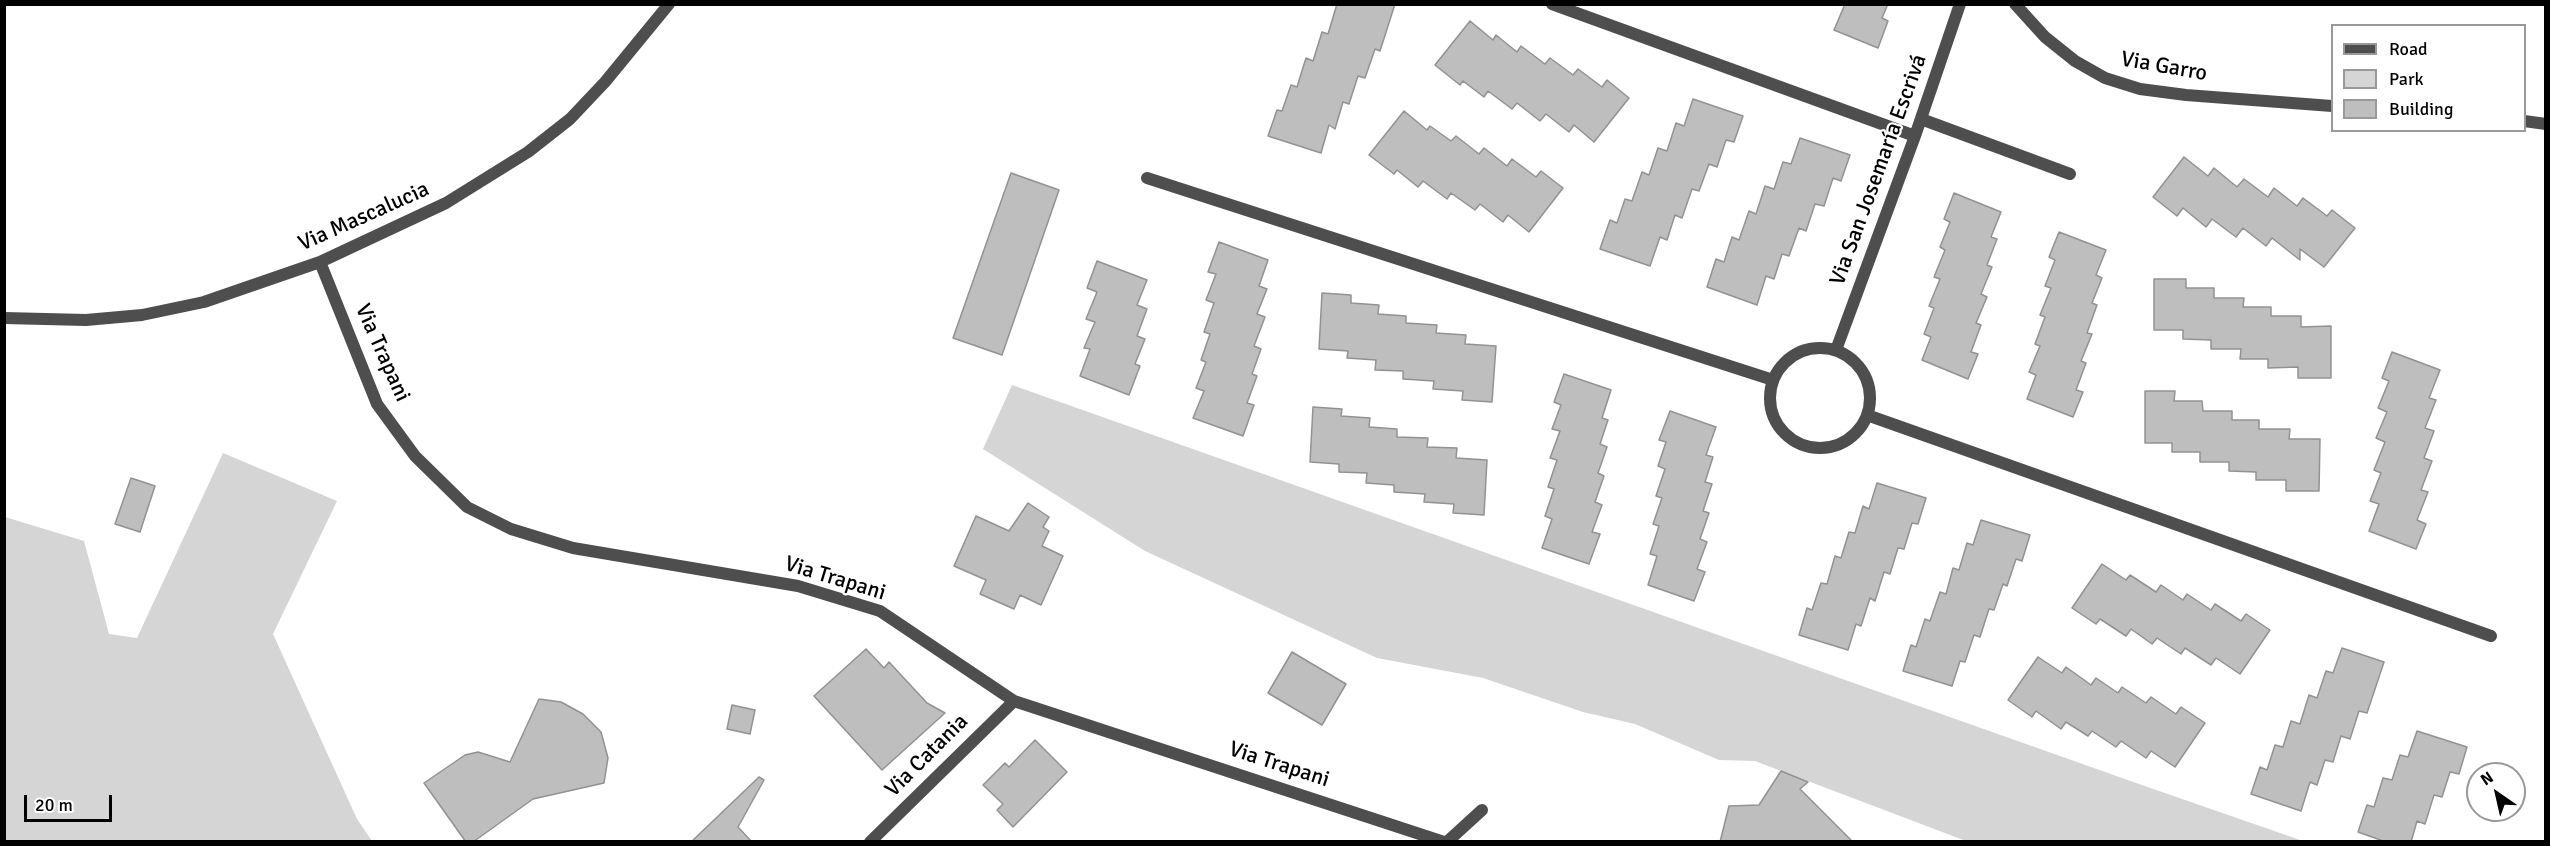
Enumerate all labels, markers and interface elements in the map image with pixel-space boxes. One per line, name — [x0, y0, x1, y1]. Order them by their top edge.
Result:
legend — [2331, 24, 2526, 132]
text: Road — [2389, 38, 2428, 60]
street label: Via Garro — [2119, 46, 2209, 88]
street label: Via San Josemaría Escrivá — [1825, 51, 1933, 289]
text: Park — [2389, 68, 2424, 90]
text: Building — [2389, 98, 2453, 120]
street label: Via Mascalucia — [294, 176, 434, 258]
street label: Via Trapani — [349, 300, 415, 406]
street label: Via Trapani — [781, 551, 889, 607]
street label: Via Catania — [880, 709, 974, 803]
street label: Via Trapani — [1225, 736, 1333, 794]
north arrow — [2466, 762, 2526, 822]
text: N — [2477, 767, 2497, 790]
scale bar — [27, 783, 116, 821]
text: 20 m — [35, 794, 73, 816]

